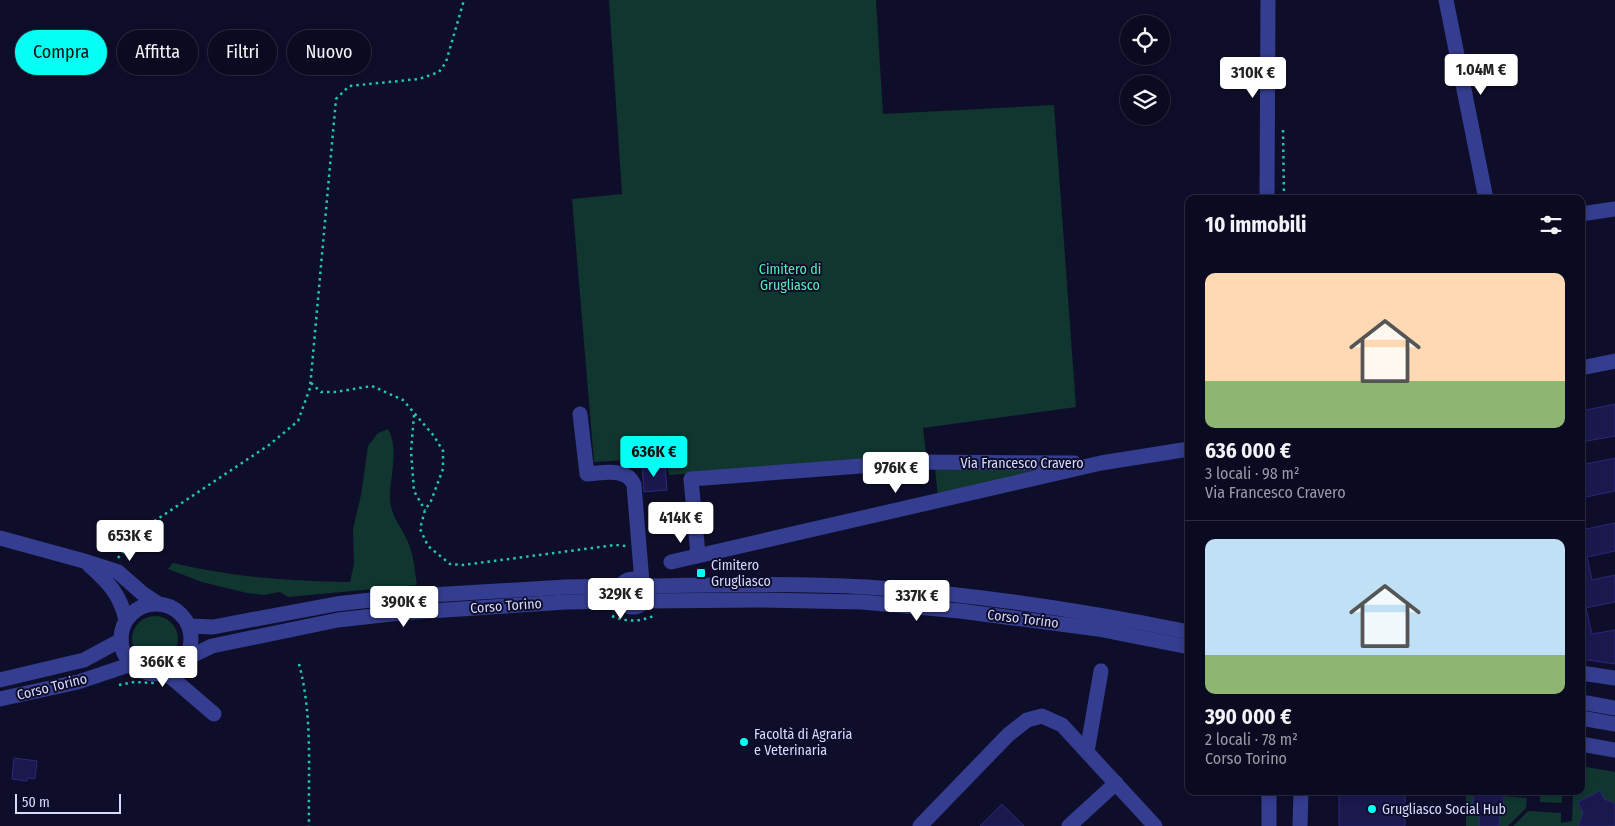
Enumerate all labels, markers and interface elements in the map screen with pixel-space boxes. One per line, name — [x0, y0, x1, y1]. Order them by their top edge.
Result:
map controls — [1120, 15, 1170, 125]
button: locate — [1120, 15, 1170, 65]
chip: Compra — [15, 30, 107, 75]
chip: Affitta — [117, 30, 198, 75]
chip: Filtri — [208, 30, 277, 75]
chip: Nuovo — [287, 30, 371, 75]
pin: 1.04M € — [1435, 54, 1527, 96]
pin: 310K € — [1212, 56, 1294, 99]
text: 1.04M € — [1456, 60, 1506, 79]
text: 310K € — [1231, 63, 1275, 82]
button: layers — [1120, 75, 1170, 125]
icon: filters — [1537, 211, 1565, 239]
text: 10 immobili — [1205, 212, 1306, 238]
park label: Cimitero di Grugliasco — [759, 261, 821, 294]
icon: home — [1340, 306, 1430, 396]
pin: 636K € — [613, 436, 695, 478]
text: 636 000 € — [1205, 438, 1291, 464]
text: 636K € — [631, 442, 677, 461]
pin: 976K € — [855, 452, 937, 494]
street label: Via Francesco Cravero — [960, 455, 1084, 472]
text: 976K € — [874, 458, 918, 477]
text: 3 locali · 98 m² — [1205, 464, 1300, 483]
text: Via Francesco Cravero — [1205, 483, 1346, 502]
pin: 414K € — [640, 502, 722, 544]
text: 414K € — [659, 508, 703, 527]
pin: 653K € — [89, 520, 171, 562]
text: 653K € — [108, 526, 152, 545]
place label: Cimitero Grugliasco — [711, 557, 771, 590]
marker: Cimitero Grugliasco — [695, 567, 707, 579]
icon: home — [1340, 571, 1430, 661]
pin: 329K € — [580, 578, 662, 620]
pin: 337K € — [876, 580, 958, 622]
text: 329K € — [599, 584, 643, 603]
pin: 390K € — [363, 586, 445, 628]
text: 337K € — [895, 586, 939, 605]
text: 390K € — [381, 592, 427, 611]
street label: Corso Torino — [470, 595, 542, 617]
street label: Corso Torino — [986, 606, 1060, 632]
pin: 366K € — [122, 646, 204, 688]
text: 366K € — [140, 652, 186, 671]
street label: Corso Torino — [15, 670, 89, 704]
text: 390 000 € — [1205, 704, 1291, 730]
place label: Facoltà di Agraria e Veterinaria — [754, 726, 853, 759]
text: 2 locali · 78 m² — [1205, 730, 1298, 749]
marker: Facoltà di Agraria e Veterinaria — [738, 736, 750, 748]
text: Corso Torino — [1205, 749, 1287, 768]
scale bar — [15, 791, 121, 814]
text: 50 m — [22, 794, 50, 811]
place label: Grugliasco Social Hub — [1382, 801, 1506, 818]
marker: Grugliasco Social Hub — [1366, 803, 1378, 815]

